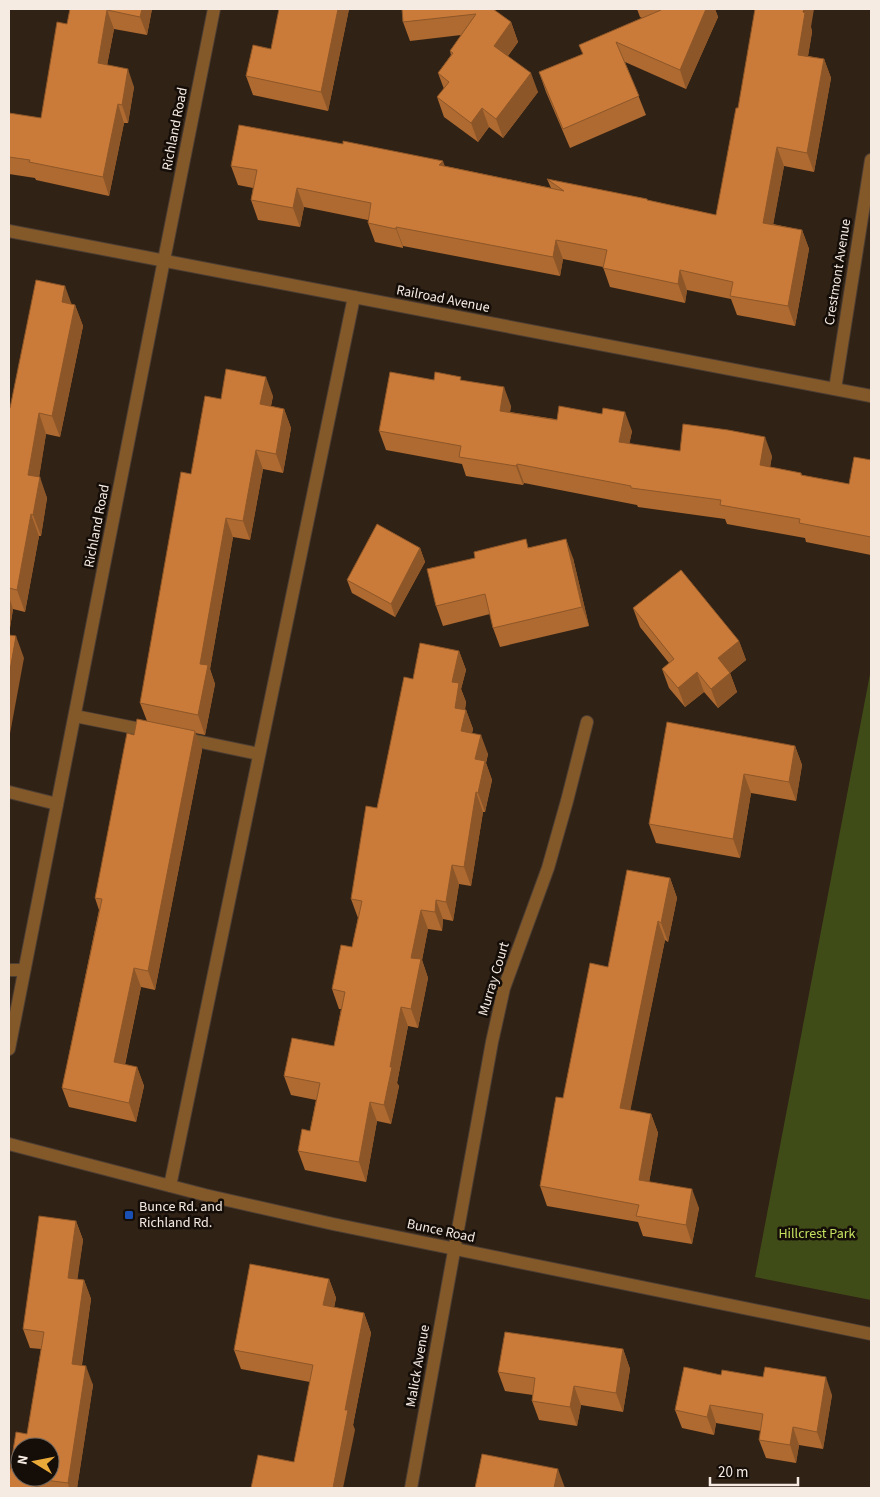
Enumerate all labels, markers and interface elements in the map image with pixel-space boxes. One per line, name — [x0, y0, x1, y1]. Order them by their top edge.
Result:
street label: Richland Road — [157, 86, 193, 172]
street label: Crestmont Avenue — [820, 217, 856, 327]
street label: Railroad Avenue — [395, 280, 492, 318]
street label: Richland Road — [79, 483, 115, 569]
street label: Murray Court — [473, 939, 515, 1018]
place label: Bunce Rd. and Richland Rd. — [139, 1197, 223, 1233]
marker: Bunce Rd. and Richland Rd. — [123, 1209, 135, 1221]
street label: Bunce Road — [405, 1214, 477, 1248]
park label: Hillcrest Park — [778, 1224, 856, 1244]
street label: Malick Avenue — [401, 1323, 435, 1409]
north arrow — [10, 1437, 60, 1487]
text: N — [13, 1454, 34, 1466]
scale bar — [710, 1454, 798, 1486]
text: 20 m — [718, 1462, 748, 1483]

